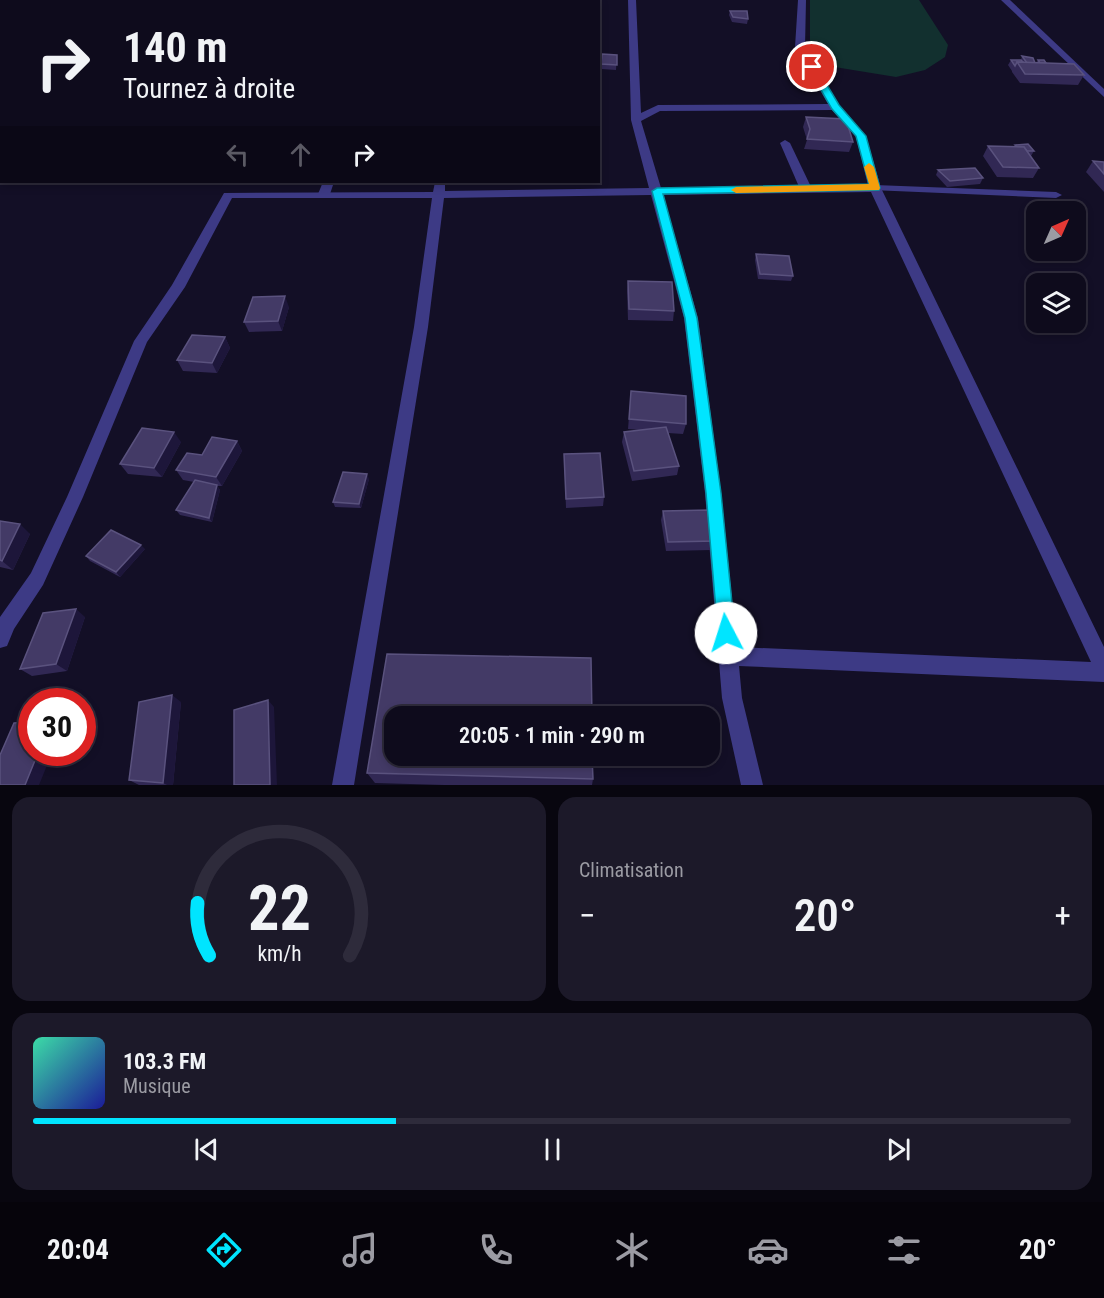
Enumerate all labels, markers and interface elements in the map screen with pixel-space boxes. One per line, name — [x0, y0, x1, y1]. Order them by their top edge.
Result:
text: 140 m — [123, 23, 228, 72]
icon: right — [24, 24, 102, 102]
pin — [786, 41, 837, 92]
icon: arrive — [795, 50, 828, 83]
text: Tournez à droite — [123, 73, 295, 105]
icon: left — [221, 138, 254, 171]
icon: ahead — [284, 138, 317, 171]
icon: right — [347, 138, 380, 171]
north arrow — [1026, 201, 1086, 261]
map controls — [1026, 201, 1086, 333]
button: layers — [1026, 273, 1086, 333]
position arrow — [694, 601, 758, 665]
speed limit sign: 30 — [18, 688, 96, 766]
text: 20:05 · 1 min · 290 m — [459, 723, 645, 748]
text: Climatisation — [579, 858, 684, 882]
text: 22 — [247, 872, 311, 945]
text: 20° — [794, 889, 856, 942]
text: − — [579, 896, 596, 935]
text: + — [1055, 896, 1071, 935]
text: km/h — [257, 941, 301, 966]
text: 103.3 FM — [123, 1049, 206, 1074]
text: Musique — [123, 1074, 191, 1098]
icon: previous — [190, 1133, 223, 1166]
icon: pause — [536, 1133, 569, 1166]
icon: next — [882, 1133, 915, 1166]
icon: directions — [203, 1229, 245, 1271]
icon: music — [339, 1229, 381, 1271]
icon: phone — [475, 1229, 517, 1271]
icon: climate — [611, 1229, 653, 1271]
icon: car — [747, 1229, 789, 1271]
icon: filters — [883, 1229, 925, 1271]
text: 20:04 — [47, 1234, 109, 1266]
text: 20° — [1019, 1234, 1057, 1266]

